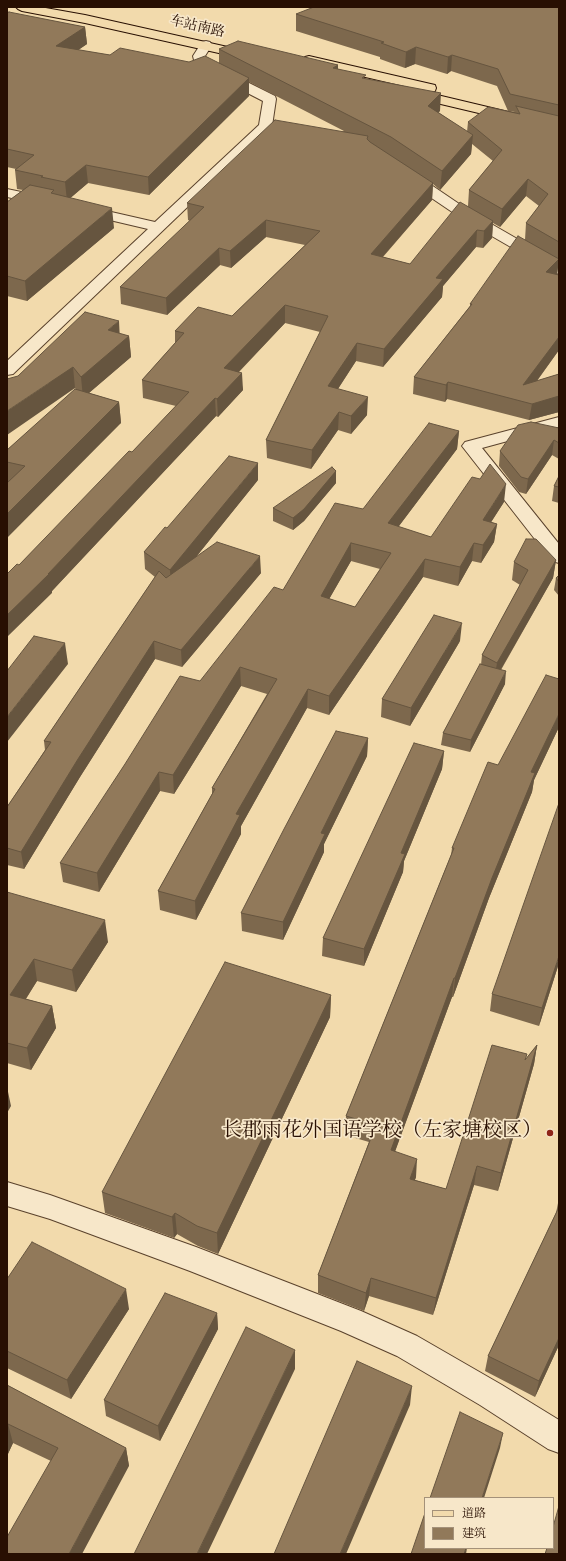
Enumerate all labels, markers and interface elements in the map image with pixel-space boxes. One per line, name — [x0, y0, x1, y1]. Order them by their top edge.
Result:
street label: 车站南路 — [168, 14, 226, 42]
place label: 长郡雨花外国语学校（左家塘校区） — [222, 1121, 542, 1145]
marker: 长郡雨花外国语学校（左家塘校区） — [545, 1128, 555, 1138]
legend — [424, 1497, 554, 1549]
text: 道路 — [462, 1505, 486, 1523]
text: 建筑 — [462, 1525, 486, 1543]

